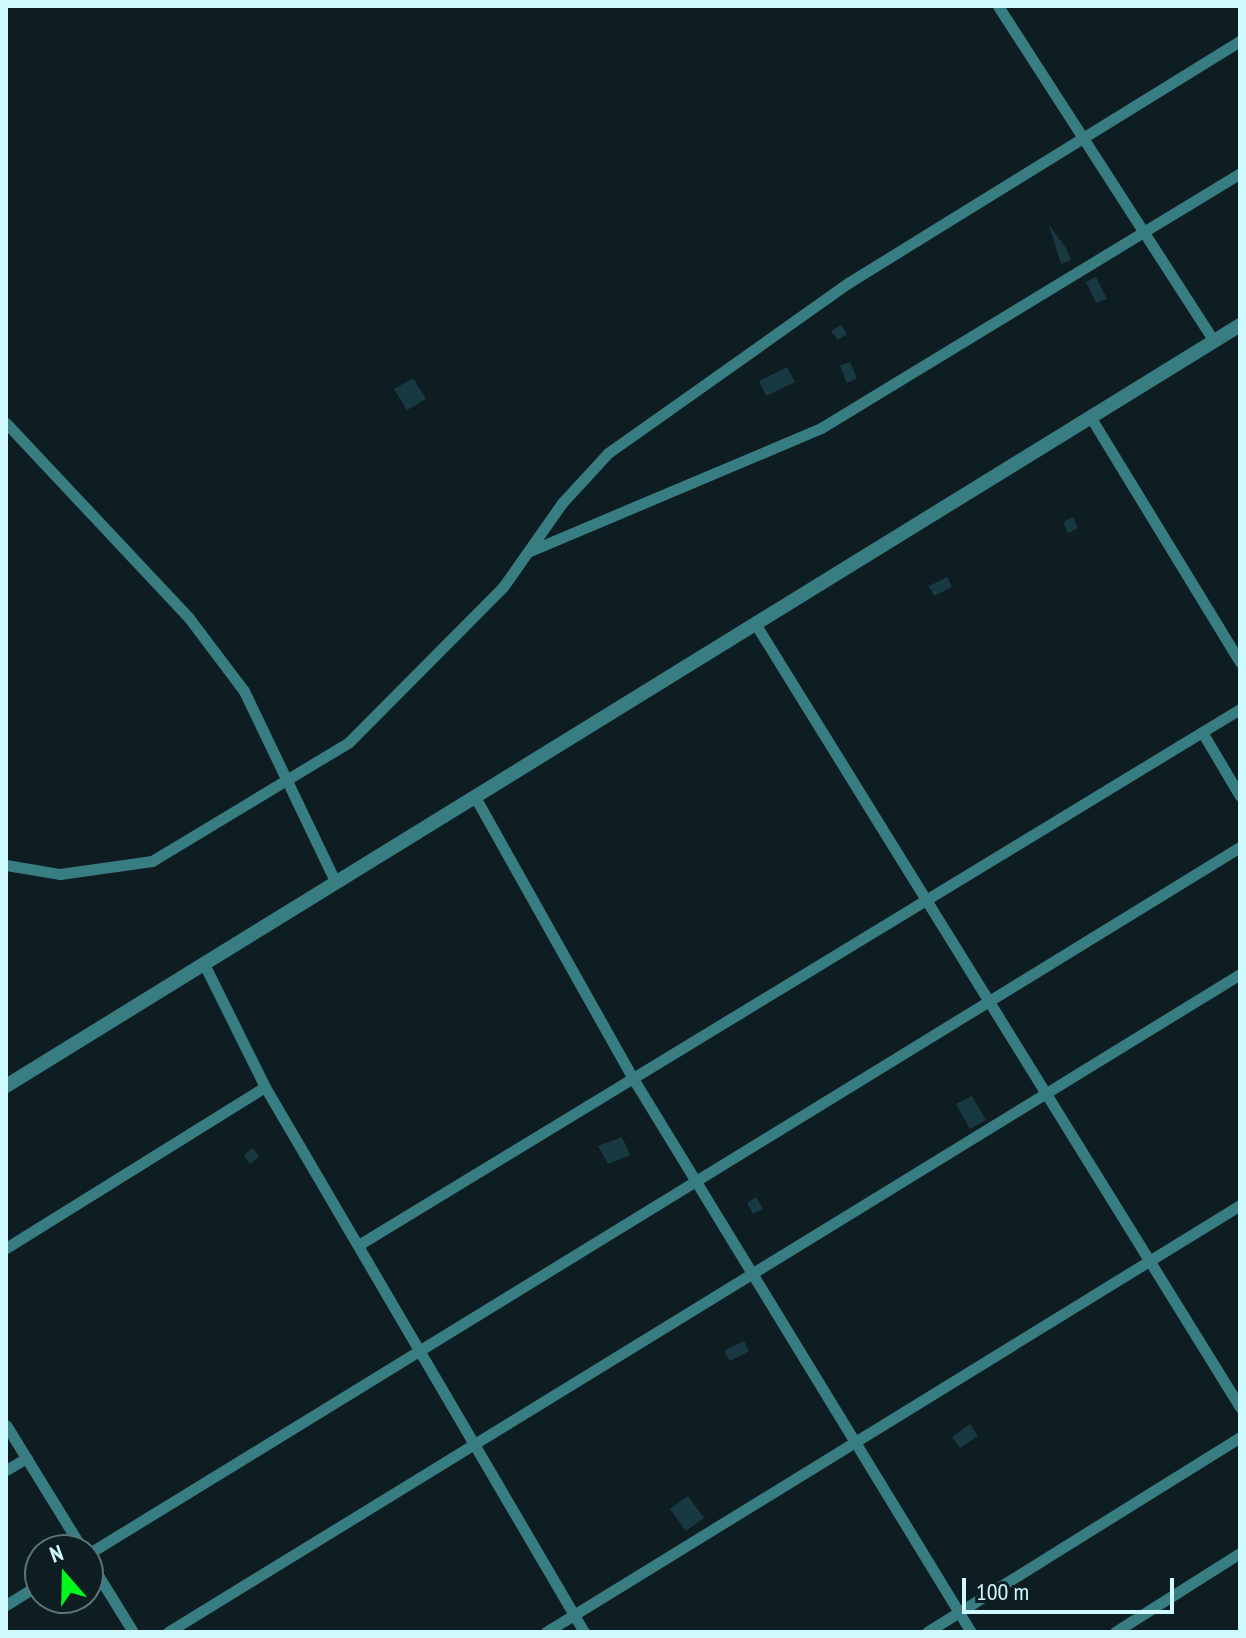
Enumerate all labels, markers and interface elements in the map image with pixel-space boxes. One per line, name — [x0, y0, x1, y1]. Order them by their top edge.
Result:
north arrow — [24, 1534, 104, 1614]
text: N — [46, 1538, 67, 1569]
scale bar — [966, 1562, 1178, 1612]
text: 100 m — [976, 1576, 1029, 1607]

